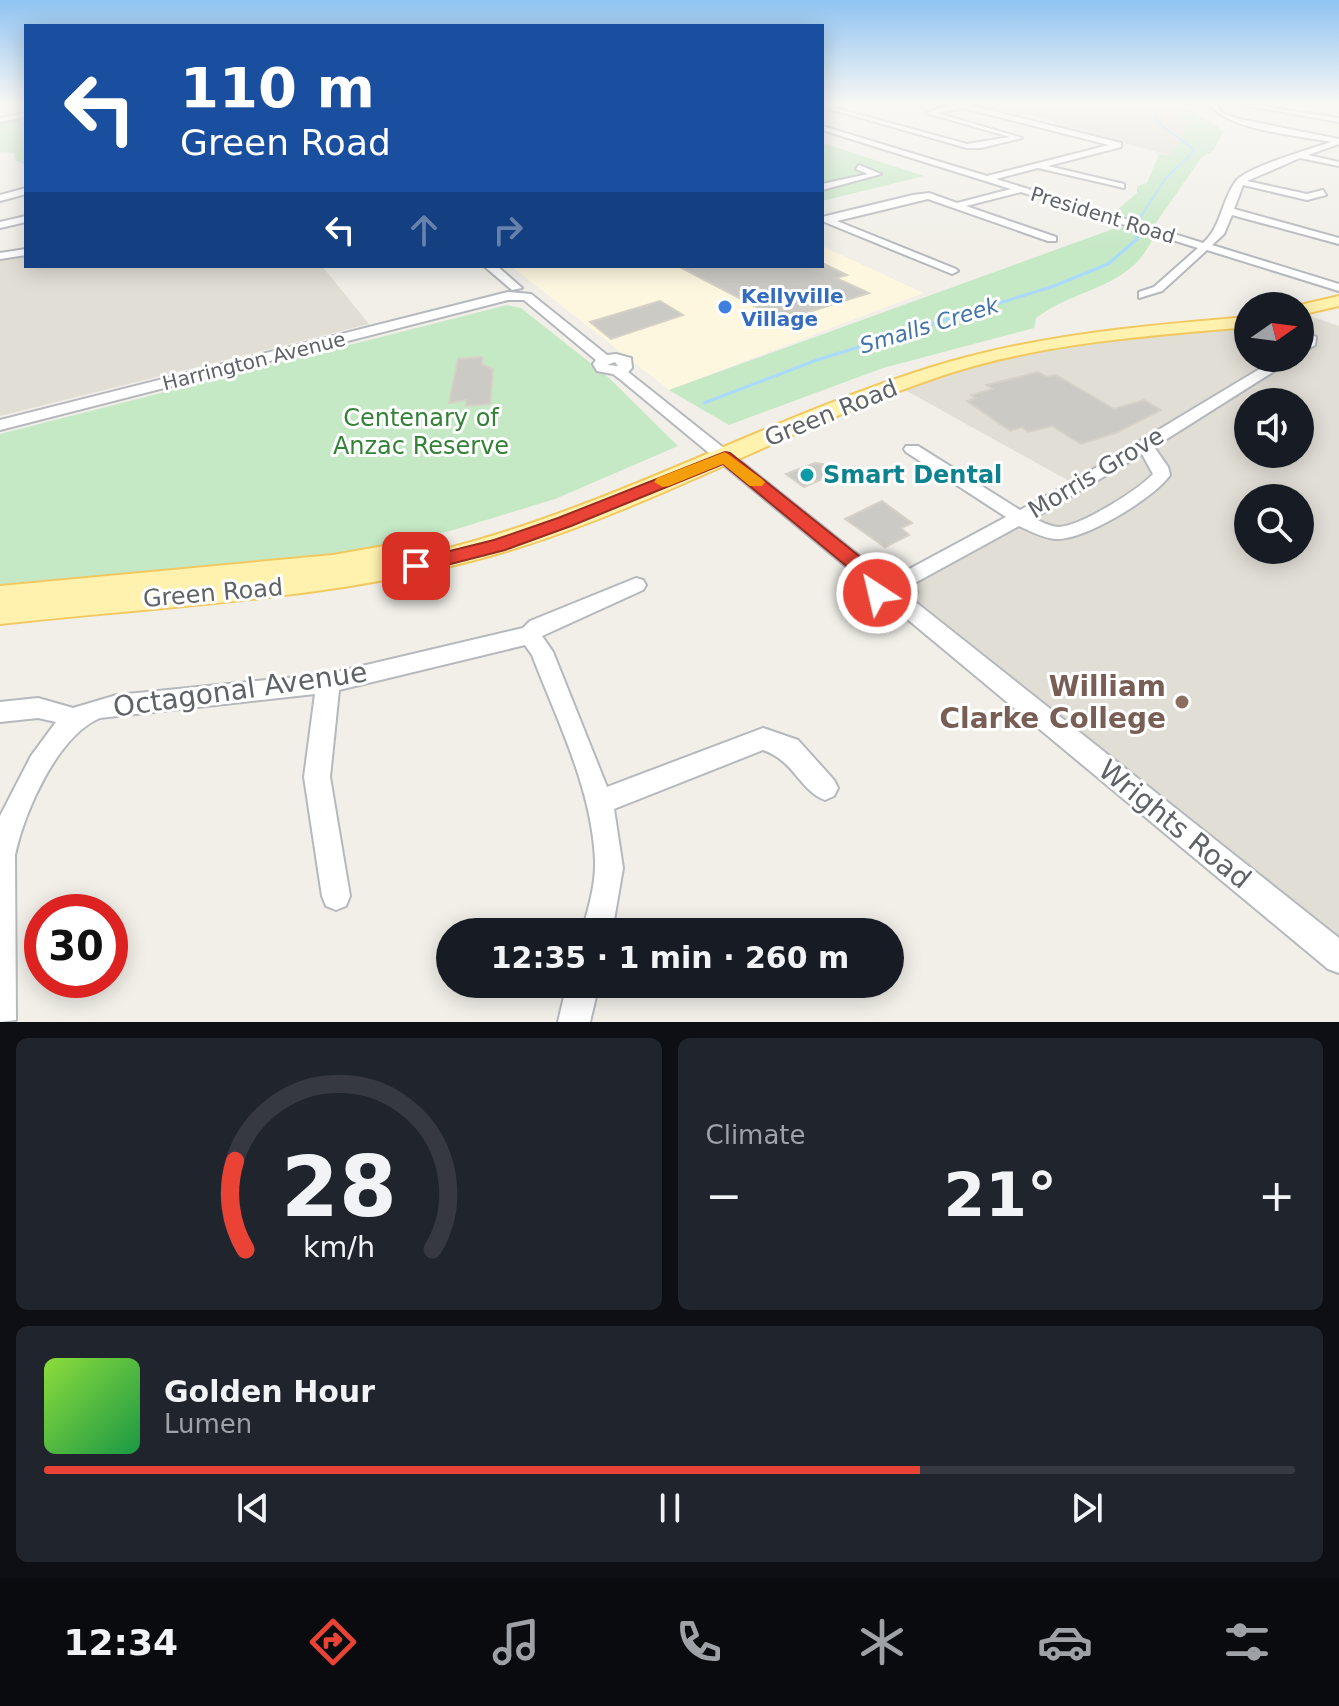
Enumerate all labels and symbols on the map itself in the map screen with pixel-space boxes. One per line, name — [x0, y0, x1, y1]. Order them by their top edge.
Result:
street label: President Road — [1028, 182, 1178, 248]
place label: Kellyville Village — [741, 284, 844, 331]
water label: Smalls Creek — [857, 292, 1003, 358]
north arrow — [1234, 292, 1314, 372]
marker: Kellyville Village — [716, 298, 734, 316]
street label: Harrington Avenue — [160, 327, 348, 395]
street label: Green Road — [761, 374, 901, 452]
park label: Centenary of Anzac Reserve — [333, 404, 509, 460]
street label: Morris Grove — [1023, 422, 1169, 524]
place label: Smart Dental — [823, 461, 1002, 489]
marker: Smart Dental — [798, 466, 816, 484]
pin — [382, 532, 450, 600]
position arrow — [835, 551, 919, 635]
street label: Green Road — [142, 573, 284, 613]
street label: Octagonal Avenue — [111, 655, 369, 724]
place label: William Clarke College — [940, 670, 1166, 735]
marker: William Clarke College — [1173, 693, 1191, 711]
street label: Wrights Road — [1092, 753, 1257, 896]
speed limit sign: 30 — [24, 894, 128, 998]

